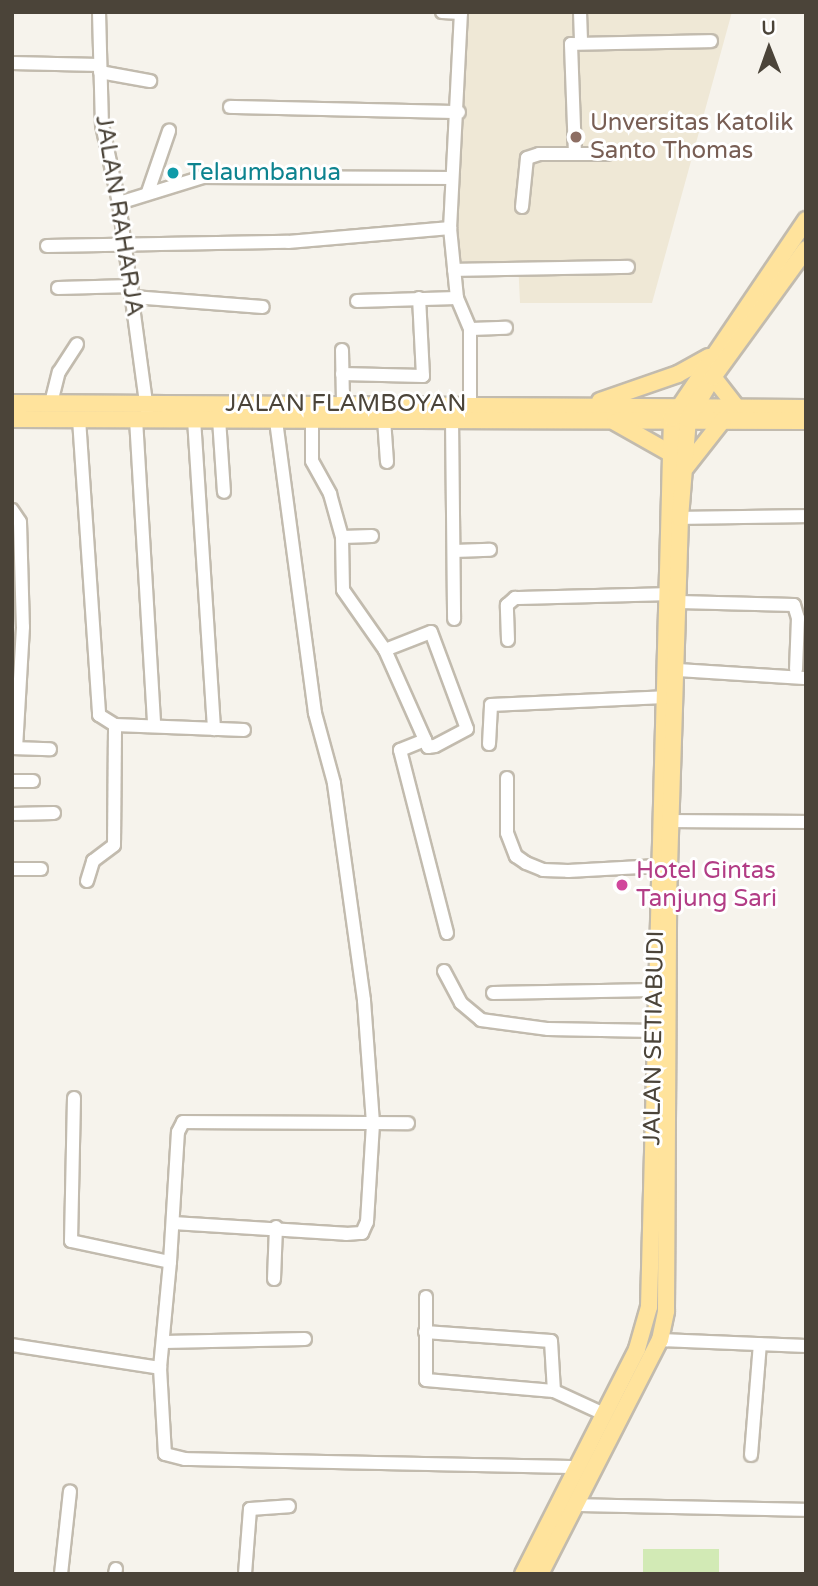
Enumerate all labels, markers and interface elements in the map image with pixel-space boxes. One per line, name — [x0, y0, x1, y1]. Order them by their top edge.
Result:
north arrow — [734, 14, 804, 84]
text: U — [761, 17, 776, 39]
place label: Unversitas Katolik Santo Thomas — [590, 109, 793, 165]
street label: JALAN RAHARJA — [89, 113, 149, 319]
marker: Unversitas Katolik Santo Thomas — [568, 129, 584, 145]
place label: Telaumbanua — [187, 159, 341, 187]
marker: Telaumbanua — [165, 165, 181, 181]
street label: JALAN FLAMBOYAN — [225, 390, 467, 418]
place label: Hotel Gintas Tanjung Sari — [636, 857, 777, 913]
marker: Hotel Gintas Tanjung Sari — [614, 877, 630, 893]
street label: JALAN SETIABUDI — [638, 930, 670, 1146]

